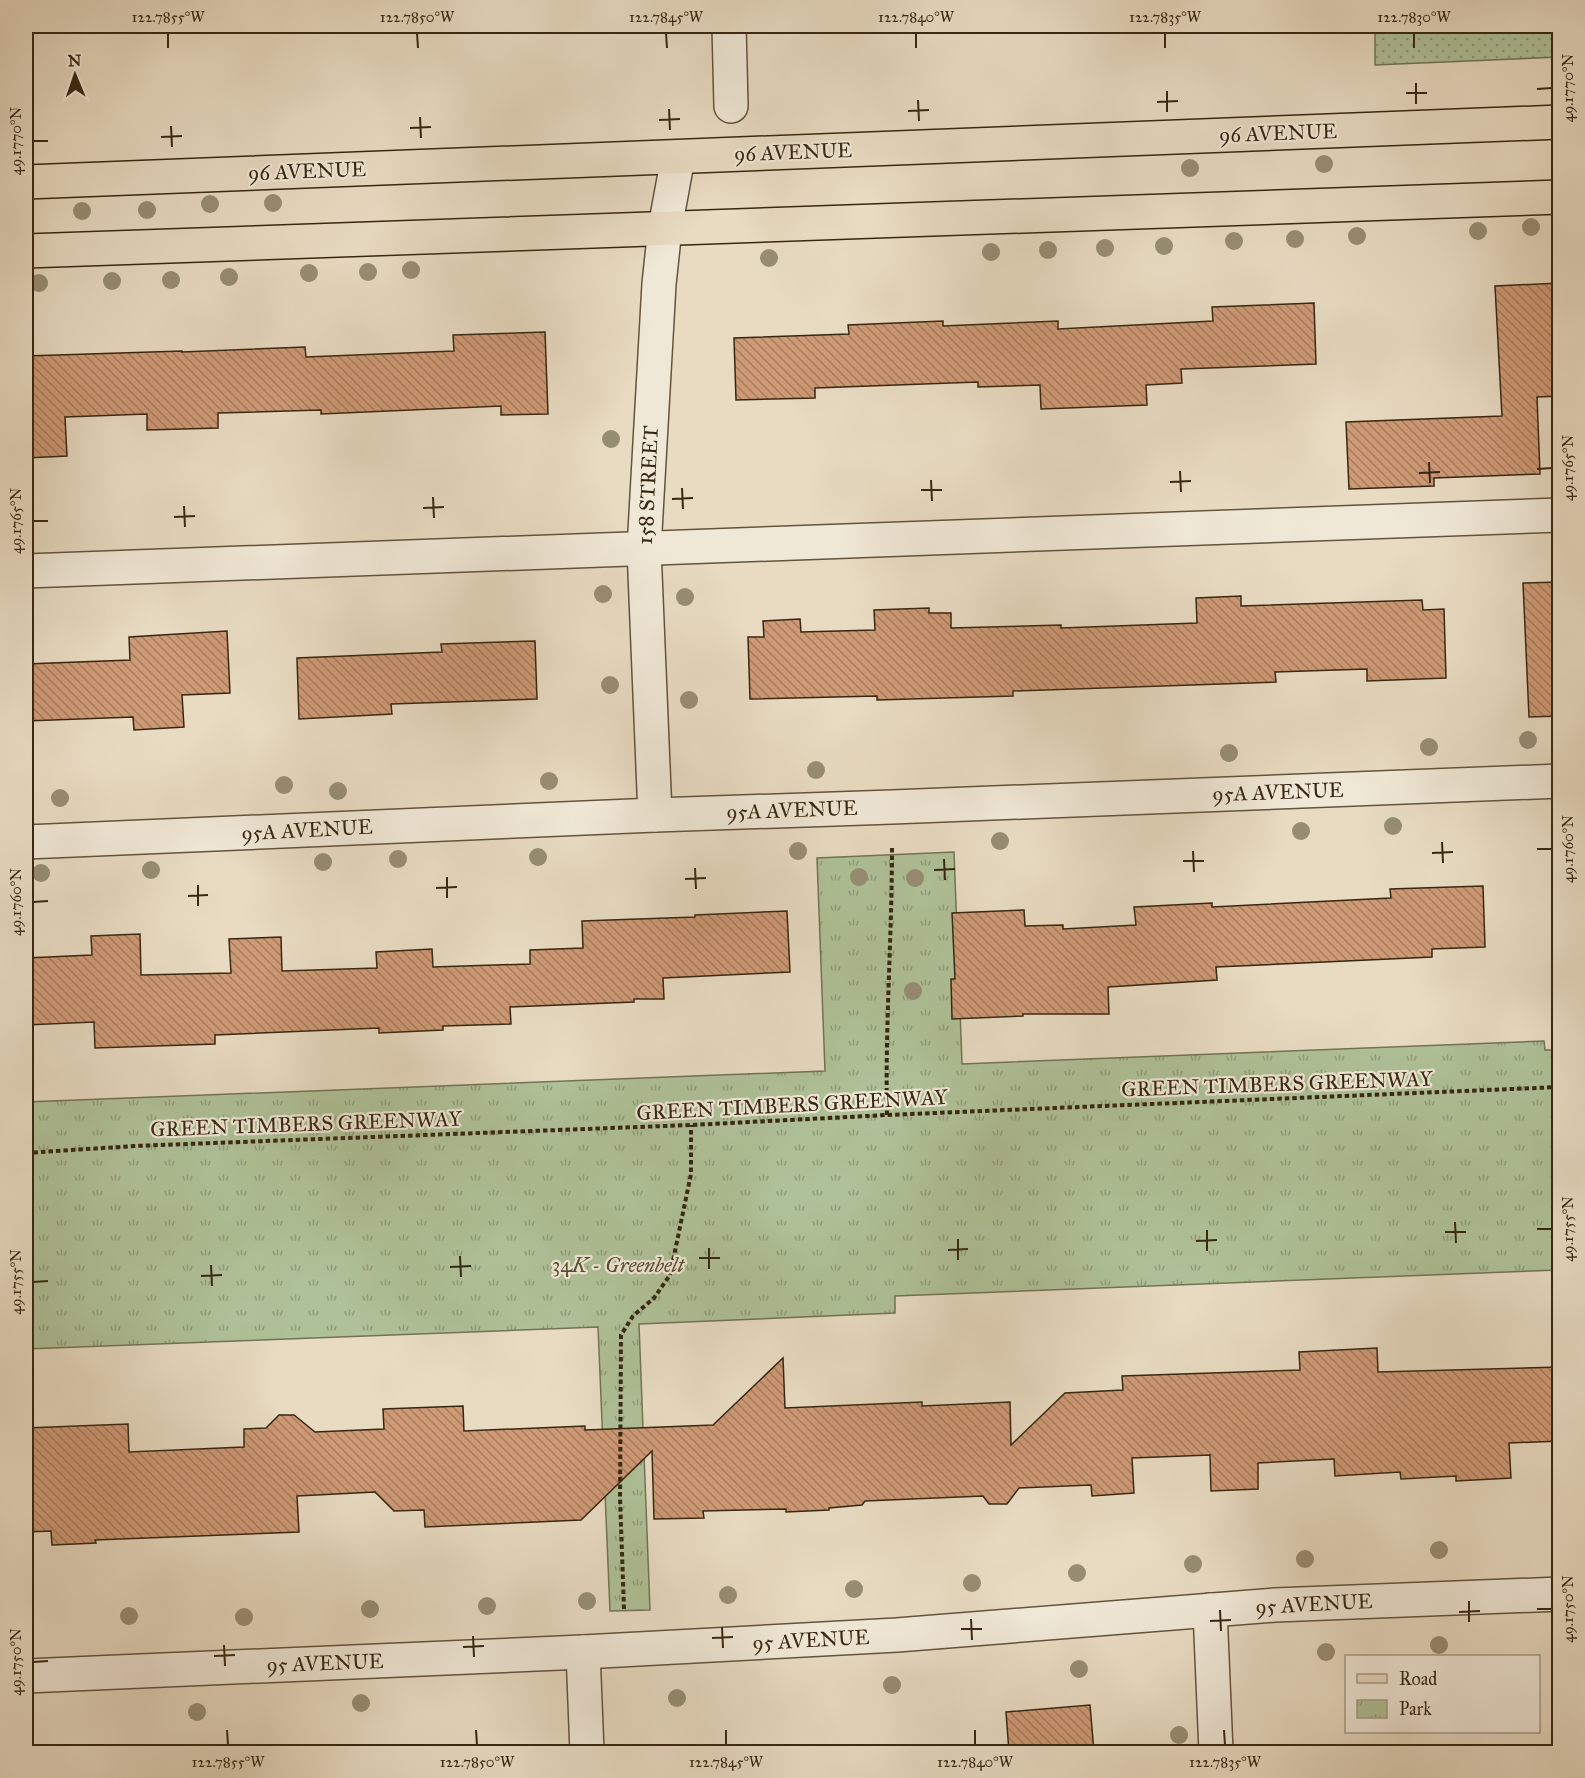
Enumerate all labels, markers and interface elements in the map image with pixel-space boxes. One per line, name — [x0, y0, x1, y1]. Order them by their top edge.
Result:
text: 122.7855°W — [132, 8, 205, 26]
text: 122.7850°W — [380, 8, 455, 26]
text: 122.7845°W — [629, 8, 704, 26]
text: 122.7840°W — [878, 8, 955, 26]
text: 122.7835°W — [1129, 8, 1202, 26]
text: 122.7830°W — [1377, 8, 1452, 26]
north arrow — [45, 45, 105, 105]
text: N — [67, 51, 82, 70]
text: 49.1770°N — [1559, 54, 1577, 122]
text: 49.1770°N — [7, 107, 25, 175]
street label: 96 AVENUE — [1218, 118, 1338, 148]
street label: 96 AVENUE — [733, 137, 853, 167]
street label: 96 AVENUE — [247, 156, 367, 186]
street label: 158 STREET — [632, 425, 664, 545]
text: 49.1765°N — [1559, 435, 1577, 501]
text: 49.1765°N — [7, 488, 25, 554]
street label: 95A AVENUE — [1212, 777, 1344, 807]
street label: 95A AVENUE — [726, 795, 858, 825]
street label: 95A AVENUE — [241, 814, 373, 846]
text: 49.1760°N — [1559, 815, 1577, 883]
text: 49.1760°N — [7, 868, 25, 936]
street label: GREEN TIMBERS GREENWAY — [1121, 1066, 1434, 1102]
street label: GREEN TIMBERS GREENWAY — [636, 1084, 949, 1126]
street label: GREEN TIMBERS GREENWAY — [150, 1106, 463, 1142]
text: 49.1755°N — [1559, 1196, 1577, 1262]
text: 49.1755°N — [7, 1249, 25, 1315]
park label: 34K - Greenbelt — [552, 1252, 685, 1278]
text: 49.1750°N — [1559, 1575, 1577, 1643]
street label: 95 AVENUE — [1255, 1588, 1373, 1620]
street label: 95 AVENUE — [752, 1624, 870, 1656]
text: 49.1750°N — [7, 1628, 25, 1696]
street label: 95 AVENUE — [266, 1648, 384, 1678]
legend — [1345, 1655, 1540, 1733]
text: Road — [1399, 1668, 1437, 1690]
text: Park — [1399, 1698, 1432, 1720]
text: 122.7855°W — [192, 1753, 265, 1771]
text: 122.7850°W — [440, 1753, 515, 1771]
text: 122.7845°W — [689, 1753, 764, 1771]
text: 122.7840°W — [937, 1753, 1014, 1771]
text: 122.7835°W — [1189, 1753, 1262, 1771]

